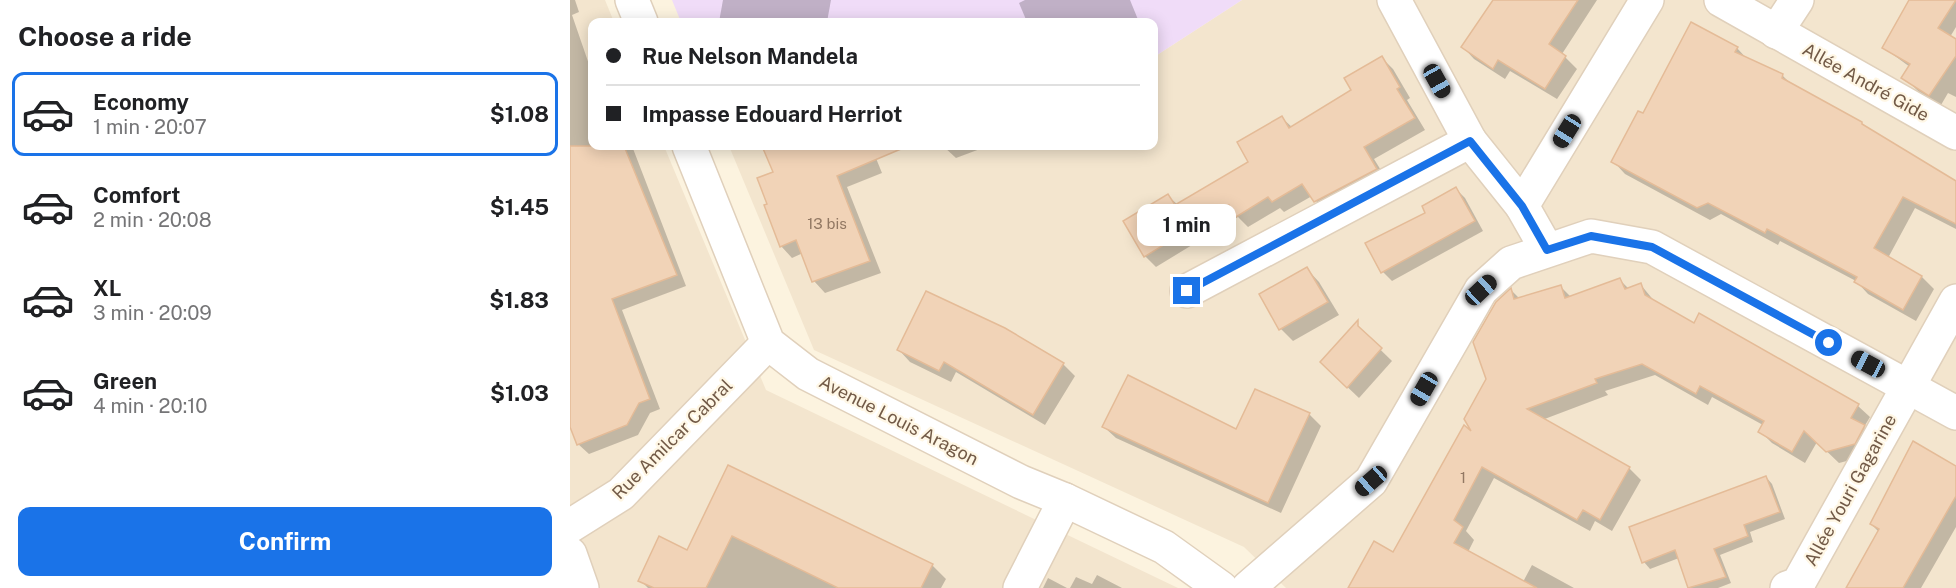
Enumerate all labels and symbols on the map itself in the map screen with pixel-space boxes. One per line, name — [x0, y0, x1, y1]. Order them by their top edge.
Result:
street label: Allée André Gide — [1799, 38, 1933, 126]
car — [1420, 61, 1454, 101]
car — [1550, 111, 1584, 151]
callout: 1 min — [1138, 204, 1236, 246]
house number: 13 bis — [807, 215, 847, 232]
car — [1462, 271, 1500, 309]
route end — [1173, 277, 1200, 304]
route start — [1815, 329, 1842, 356]
car — [1848, 348, 1888, 380]
car — [1407, 369, 1441, 409]
street label: Avenue Louis Aragon — [816, 371, 982, 469]
street label: Rue Amilcar Cabral — [608, 375, 736, 503]
street label: Allée Youri Gagarine — [1800, 410, 1900, 570]
car — [1352, 462, 1390, 500]
house number: 1 — [1460, 469, 1466, 486]

